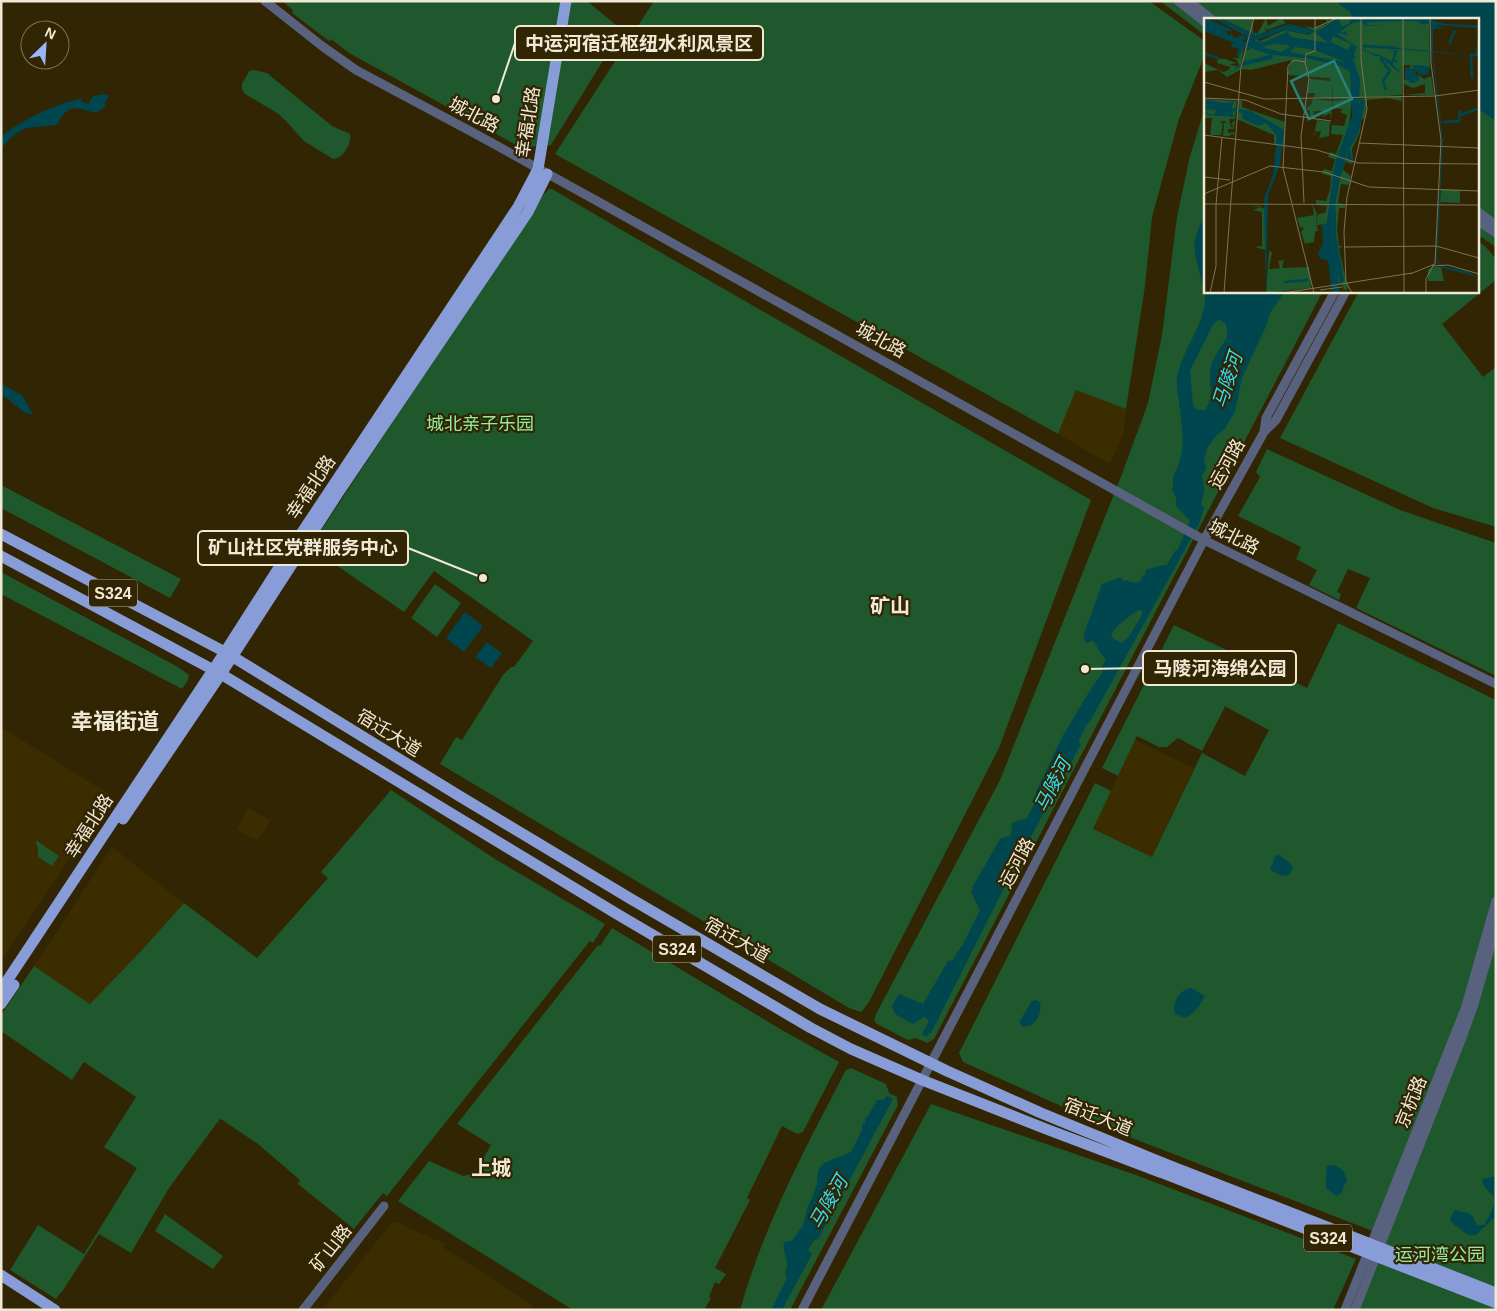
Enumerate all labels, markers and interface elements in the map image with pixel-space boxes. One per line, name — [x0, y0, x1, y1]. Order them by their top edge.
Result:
inset map — [1204, 18, 1480, 292]
north arrow — [20, 20, 70, 70]
text: N — [43, 24, 58, 43]
callout: 中运河宿迁枢纽水利风景区 — [515, 26, 763, 60]
text: 中运河宿迁枢纽水利风景区 — [525, 33, 753, 54]
street label: 幸福北路 — [512, 85, 544, 159]
street label: 城北路 — [445, 93, 503, 137]
street label: 城北路 — [853, 318, 909, 362]
water label: 马陵河 — [1209, 346, 1248, 411]
park label: 城北亲子乐园 — [426, 414, 534, 434]
street label: 运河路 — [1205, 436, 1249, 492]
street label: 幸福北路 — [283, 452, 339, 522]
street label: 城北路 — [1205, 516, 1263, 558]
callout: 矿山社区党群服务中心 — [198, 531, 408, 565]
text: 矿山社区党群服务中心 — [208, 537, 398, 558]
road number: S324 — [89, 580, 137, 606]
district label: 矿山 — [870, 595, 910, 617]
callout: 马陵河海绵公园 — [1143, 651, 1296, 685]
text: 马陵河海绵公园 — [1153, 658, 1287, 679]
street label: 宿迁大道 — [353, 705, 425, 761]
district label: 幸福街道 — [71, 709, 159, 734]
water label: 马陵河 — [1030, 752, 1077, 815]
street label: 幸福北路 — [61, 790, 117, 862]
street label: 运河路 — [995, 834, 1039, 892]
street label: 宿迁大道 — [701, 913, 773, 967]
road number: S324 — [653, 936, 701, 962]
street label: 京杭路 — [1392, 1073, 1430, 1131]
street label: 宿迁大道 — [1061, 1094, 1135, 1140]
district label: 上城 — [471, 1157, 511, 1179]
water label: 马陵河 — [805, 1169, 854, 1232]
street label: 矿山路 — [306, 1221, 356, 1275]
road number: S324 — [1304, 1224, 1352, 1252]
park label: 运河湾公园 — [1395, 1245, 1485, 1265]

